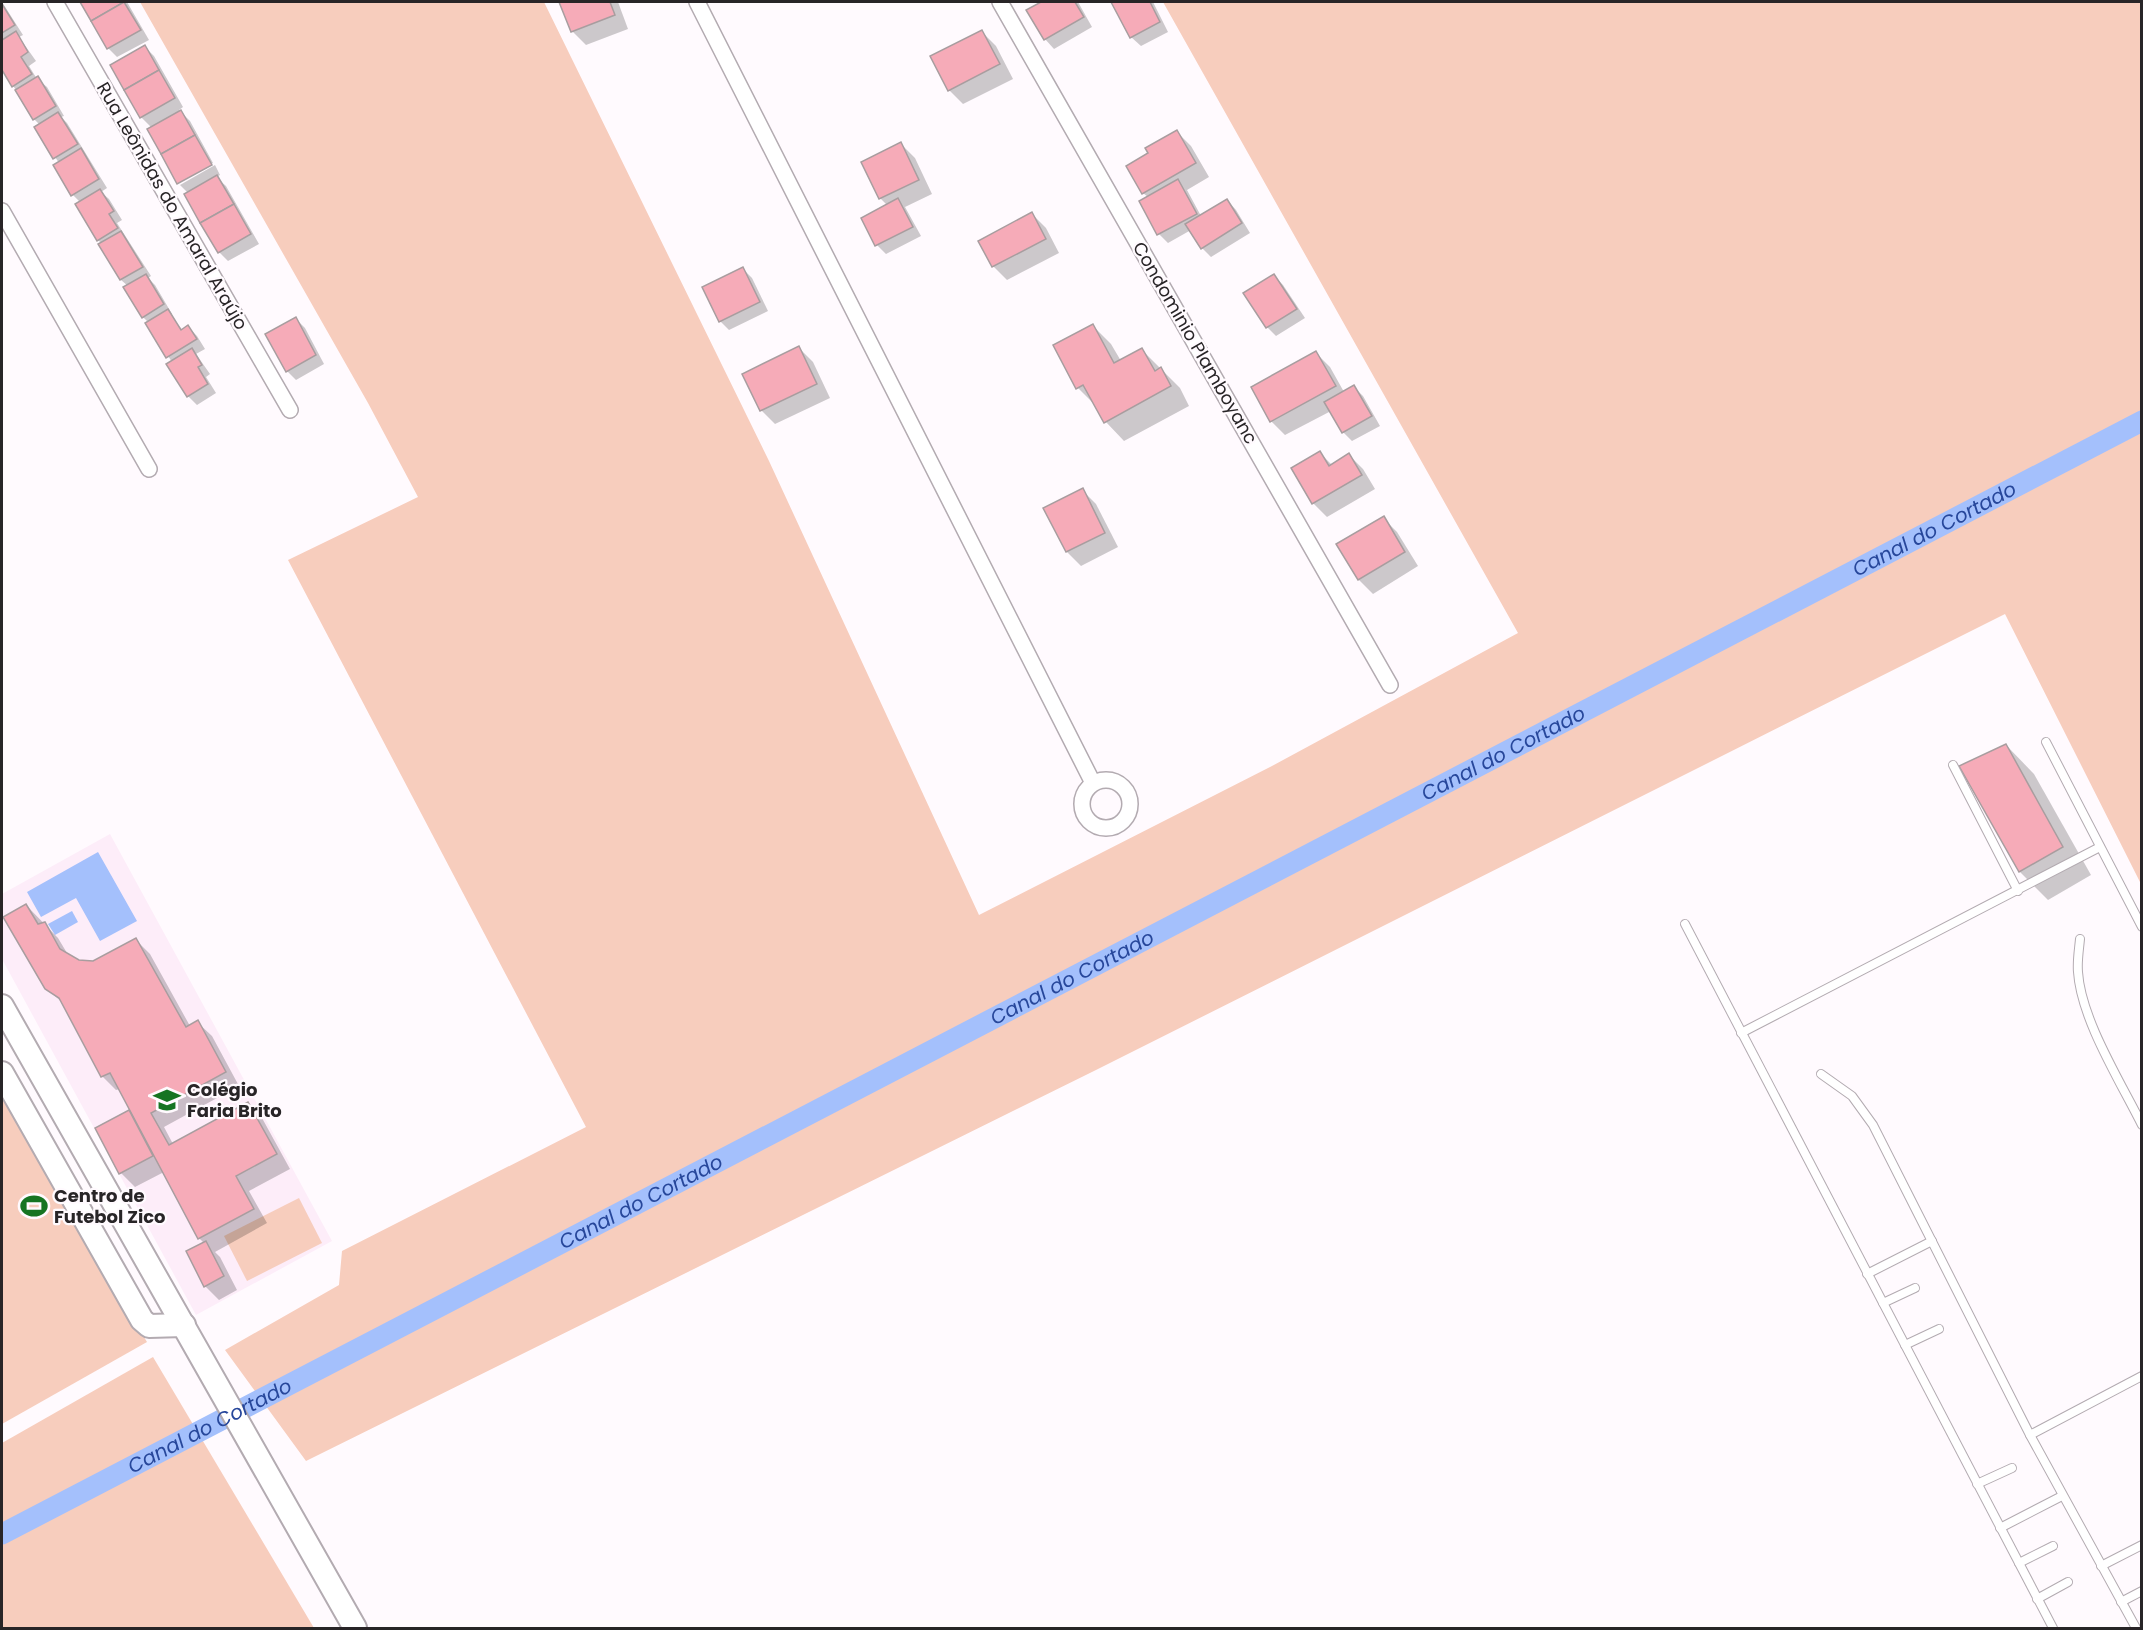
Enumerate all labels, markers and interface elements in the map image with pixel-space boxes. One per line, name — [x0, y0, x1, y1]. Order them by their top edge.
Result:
street label: Rua Leônidas do Amaral Araújo — [91, 77, 254, 334]
street label: Condominio Plamboyanc — [1127, 237, 1264, 449]
water label: Canal do Cortado — [1847, 475, 2021, 583]
water label: Canal do Cortado — [1416, 699, 1590, 808]
water label: Canal do Cortado — [985, 923, 1159, 1032]
place label: Colégio Faria Brito — [187, 1077, 282, 1123]
school or university icon: Colégio Faria Brito — [152, 1085, 182, 1115]
water label: Canal do Cortado — [554, 1148, 728, 1256]
place label: Centro de Futebol Zico — [54, 1183, 166, 1229]
sports icon: Centro de Futebol Zico — [19, 1191, 49, 1221]
water label: Canal do Cortado — [123, 1372, 297, 1480]

